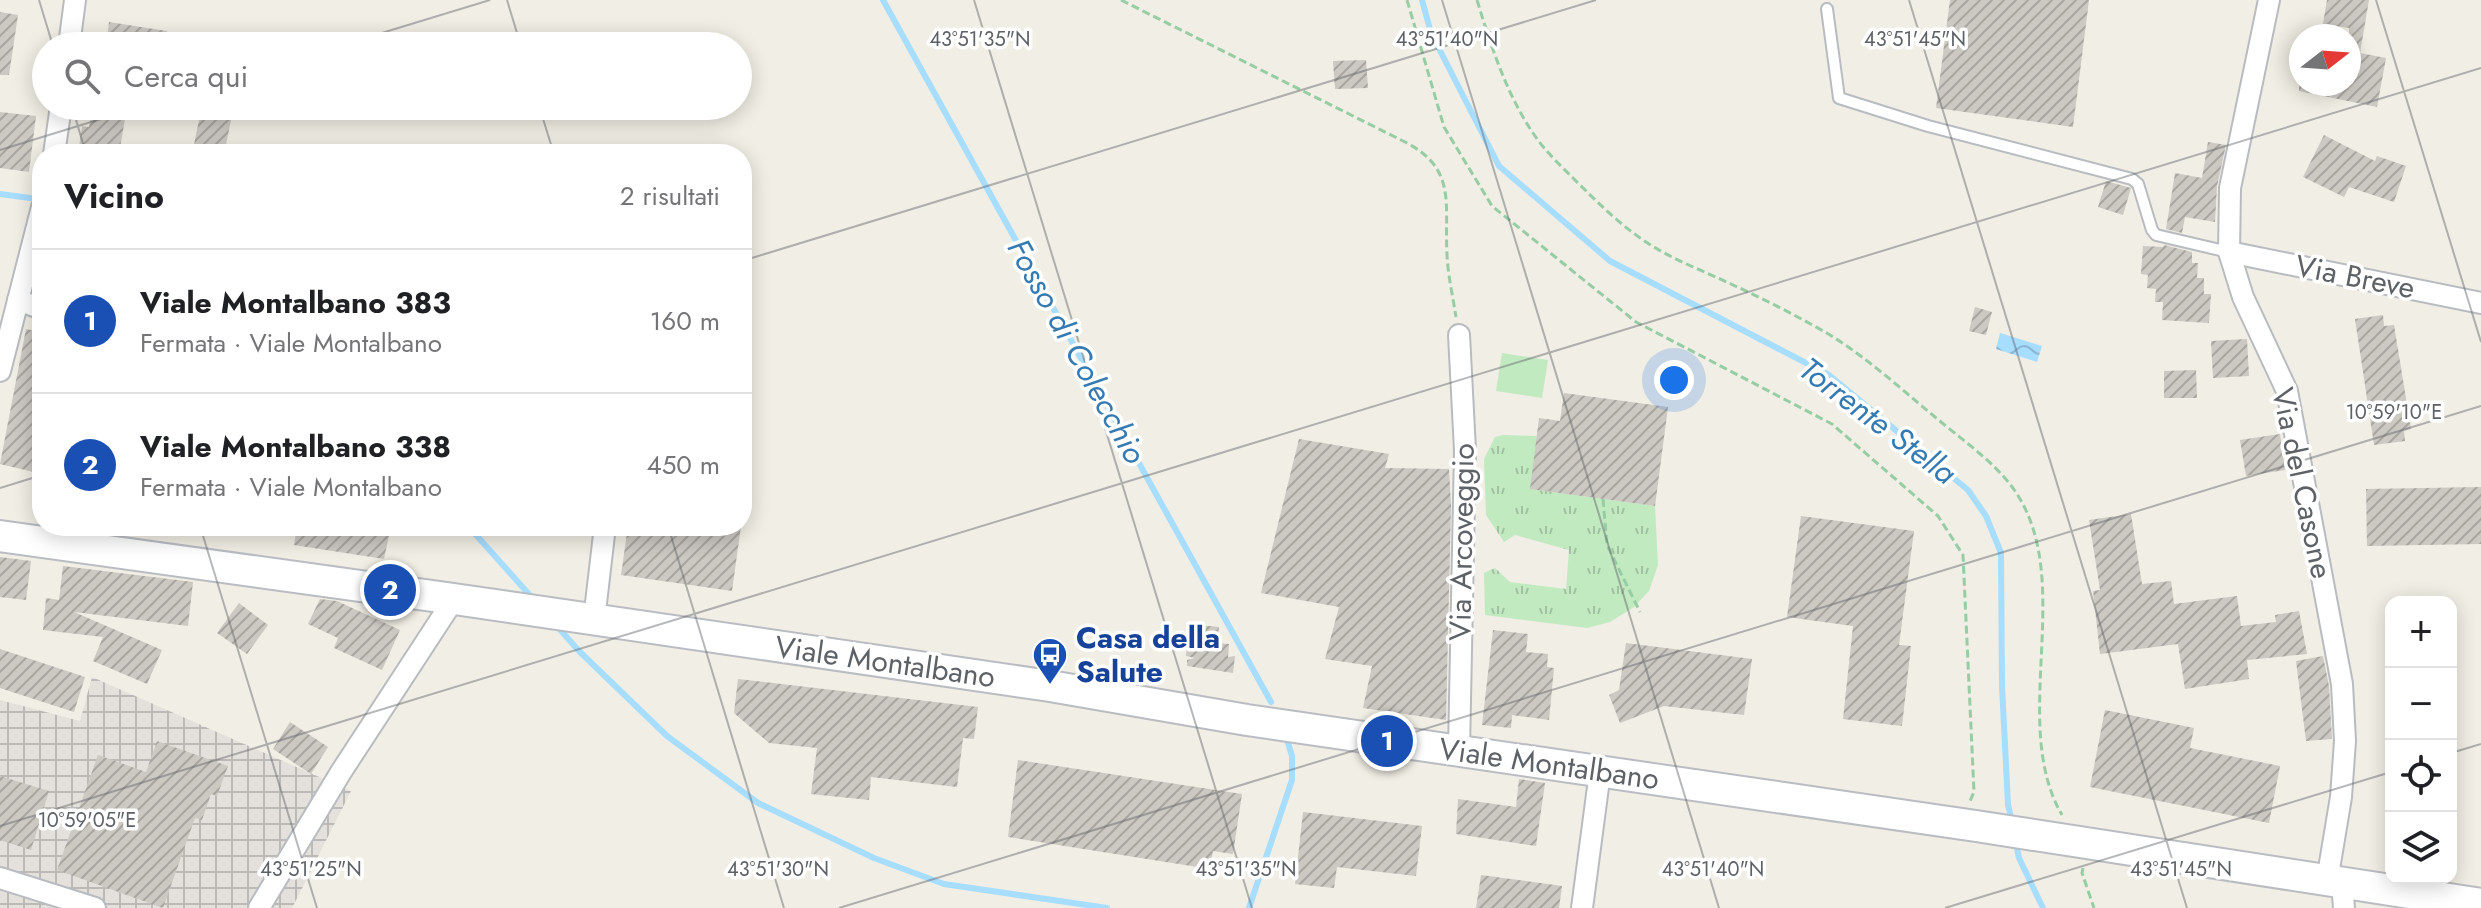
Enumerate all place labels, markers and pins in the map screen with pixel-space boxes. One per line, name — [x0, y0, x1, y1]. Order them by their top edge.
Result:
pin: 2 — [364, 560, 416, 620]
place label: Casa della Salute — [1076, 616, 1220, 693]
bus stop icon: Casa della Salute — [1031, 636, 1069, 686]
pin: 1 — [1361, 711, 1413, 771]

